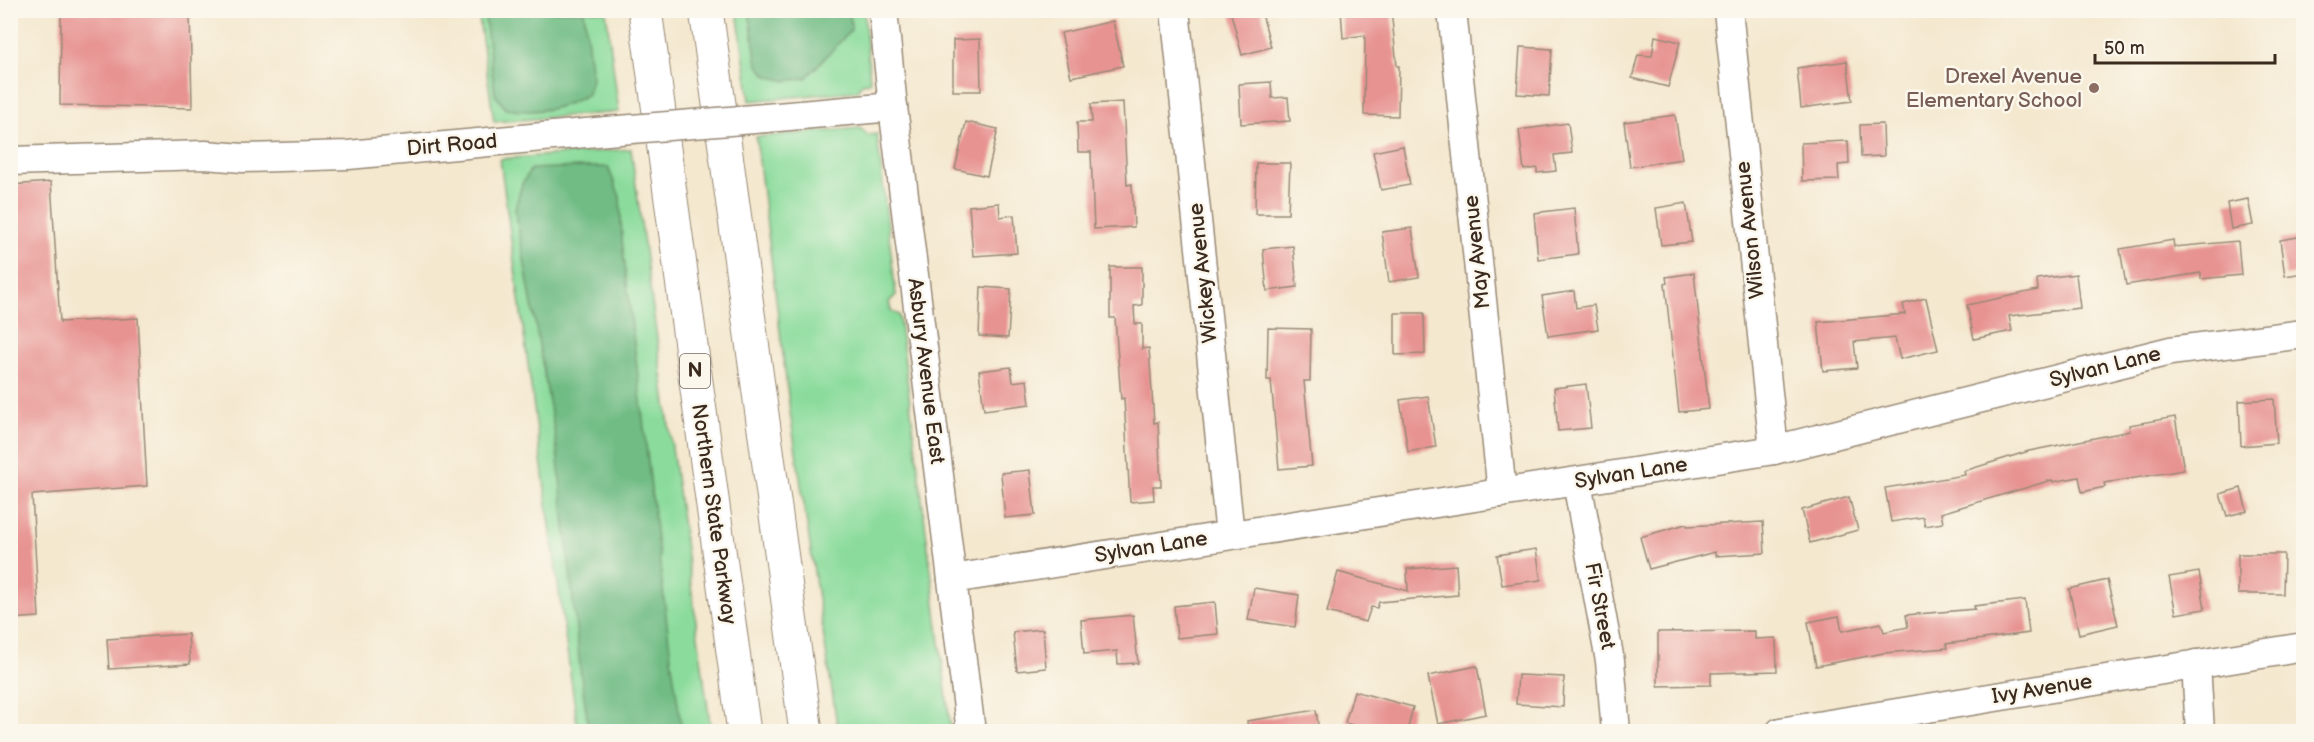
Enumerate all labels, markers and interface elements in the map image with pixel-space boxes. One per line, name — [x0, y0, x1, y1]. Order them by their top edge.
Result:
scale bar — [2095, 27, 2275, 65]
text: 50 m — [2104, 38, 2145, 59]
place label: Drexel Avenue Elementary School — [1906, 64, 2082, 113]
marker: Drexel Avenue Elementary School — [2087, 81, 2101, 95]
street label: Dirt Road — [406, 129, 498, 161]
street label: Wilson Avenue — [1730, 160, 1770, 300]
street label: May Avenue — [1459, 194, 1495, 310]
street label: Wickey Avenue — [1183, 202, 1223, 344]
street label: Asbury Avenue East — [902, 277, 950, 466]
street label: Sylvan Lane — [2047, 341, 2163, 393]
road number: N — [680, 354, 710, 388]
street label: Northern State Parkway — [686, 402, 742, 626]
street label: Sylvan Lane — [1573, 452, 1689, 494]
street label: Sylvan Lane — [1093, 526, 1209, 568]
street label: Fir Street — [1579, 560, 1621, 652]
street label: Ivy Avenue — [1990, 669, 2094, 709]

